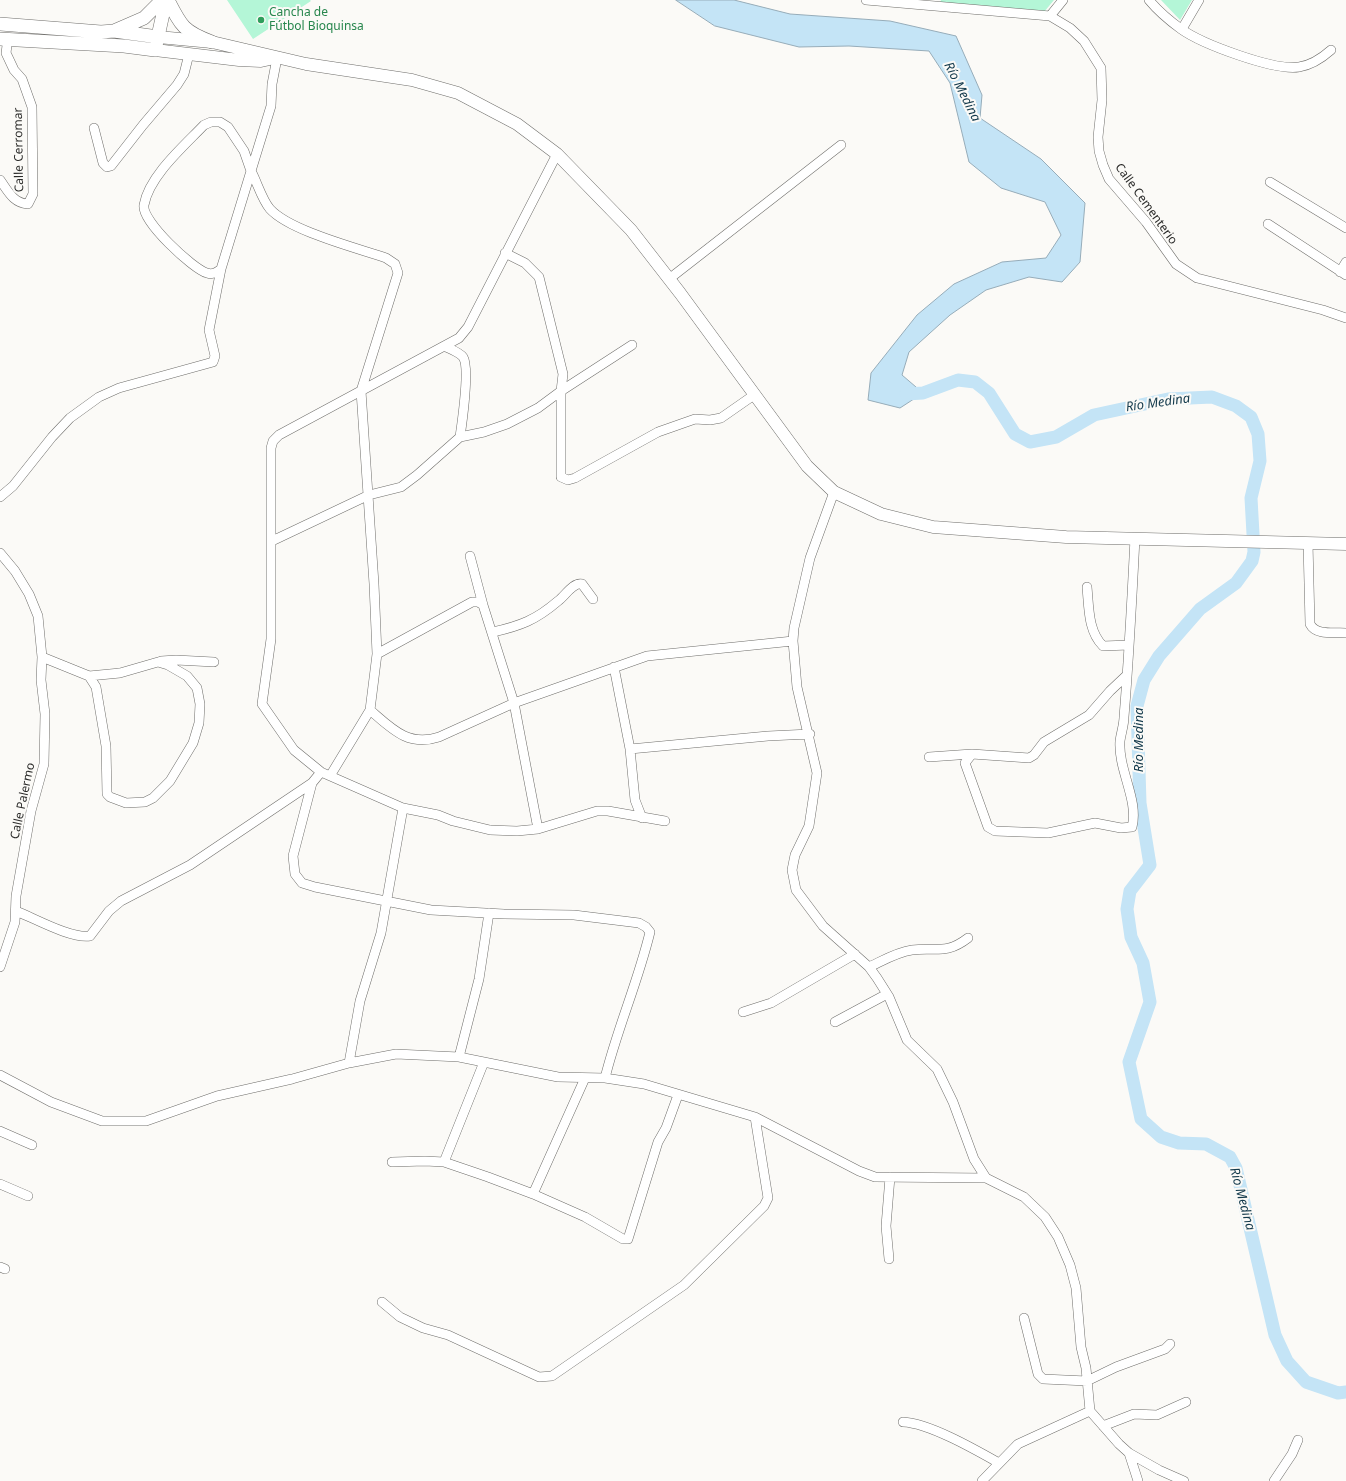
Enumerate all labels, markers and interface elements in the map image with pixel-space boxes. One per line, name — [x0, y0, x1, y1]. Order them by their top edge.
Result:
place label: Cancha de Fútbol Bioquinsa — [269, 6, 364, 34]
marker: Cancha de Fútbol Bioquinsa — [256, 15, 266, 25]
water label: Río Medina — [940, 60, 984, 124]
street label: Calle Cerromar — [11, 108, 27, 192]
street label: Calle Cementerio — [1112, 161, 1180, 247]
water label: Río Medina — [1125, 391, 1191, 415]
water label: Río Medina — [1131, 708, 1147, 772]
street label: Calle Palermo — [8, 762, 38, 840]
water label: Río Medina — [1226, 1166, 1258, 1232]

